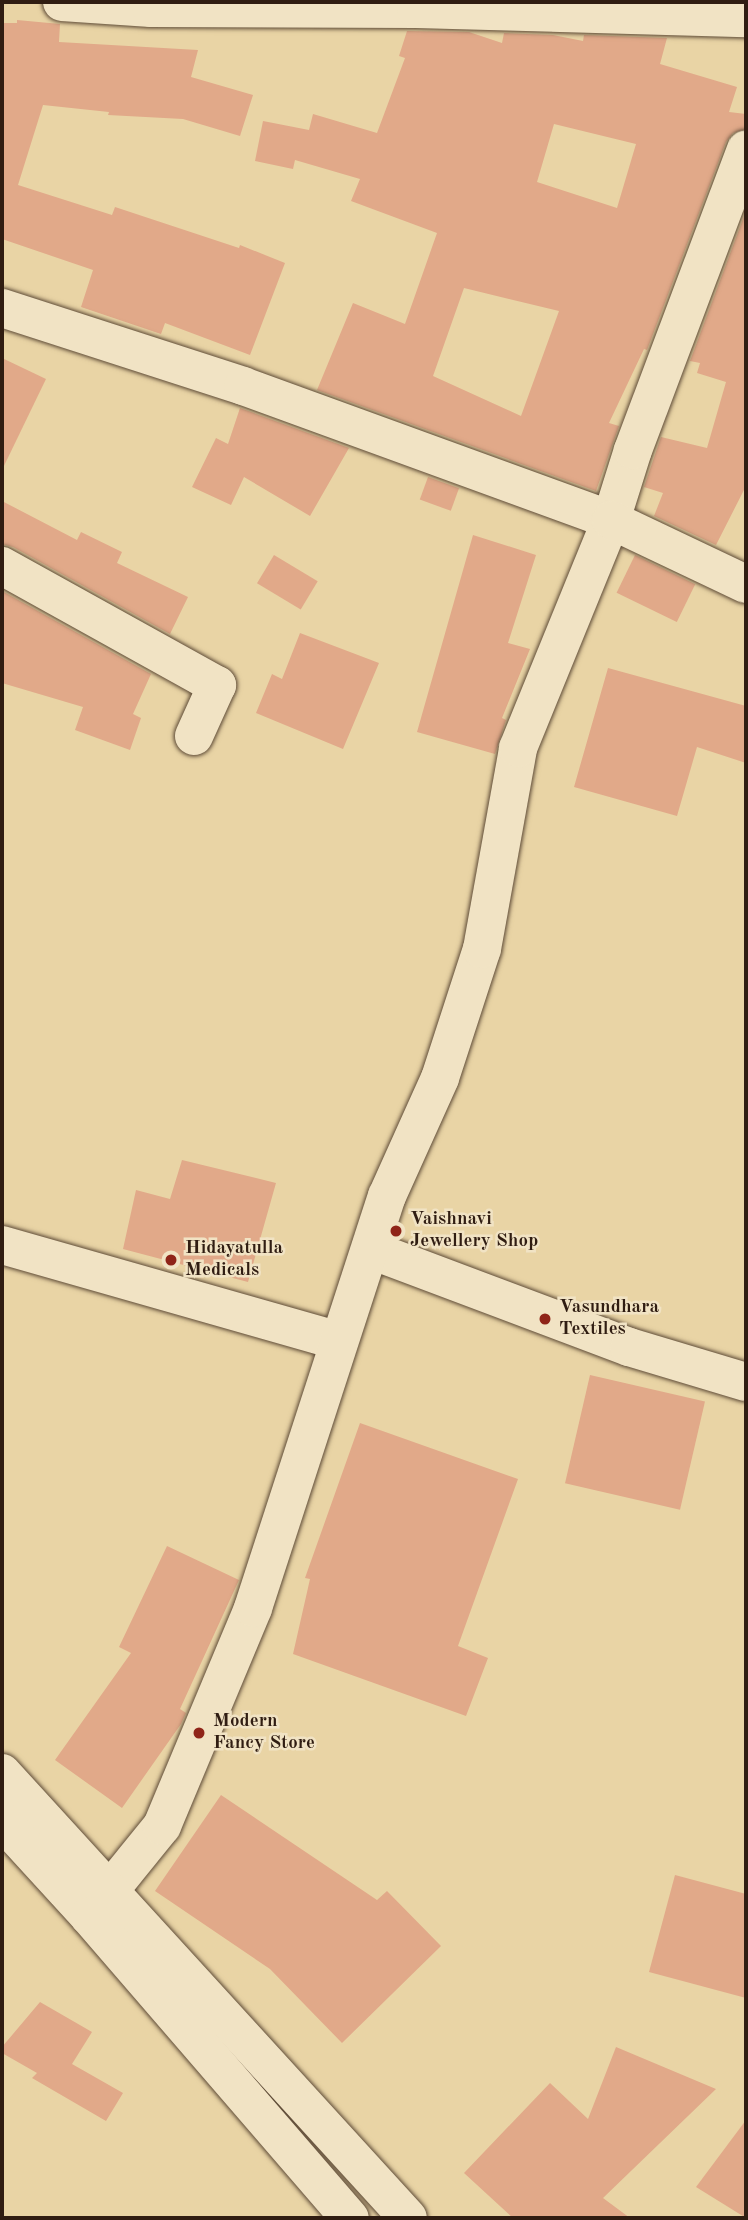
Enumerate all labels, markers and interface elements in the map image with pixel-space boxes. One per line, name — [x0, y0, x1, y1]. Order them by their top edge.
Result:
place label: Vaishnavi Jewellery Shop — [410, 1209, 538, 1253]
marker: Vaishnavi Jewellery Shop — [388, 1223, 404, 1239]
place label: Hidayatulla Medicals — [185, 1238, 283, 1282]
marker: Hidayatulla Medicals — [163, 1252, 179, 1268]
place label: Vasundhara Textiles — [559, 1297, 659, 1341]
marker: Vasundhara Textiles — [537, 1311, 553, 1327]
place label: Modern Fancy Store — [213, 1711, 315, 1755]
marker: Modern Fancy Store — [191, 1725, 207, 1741]

